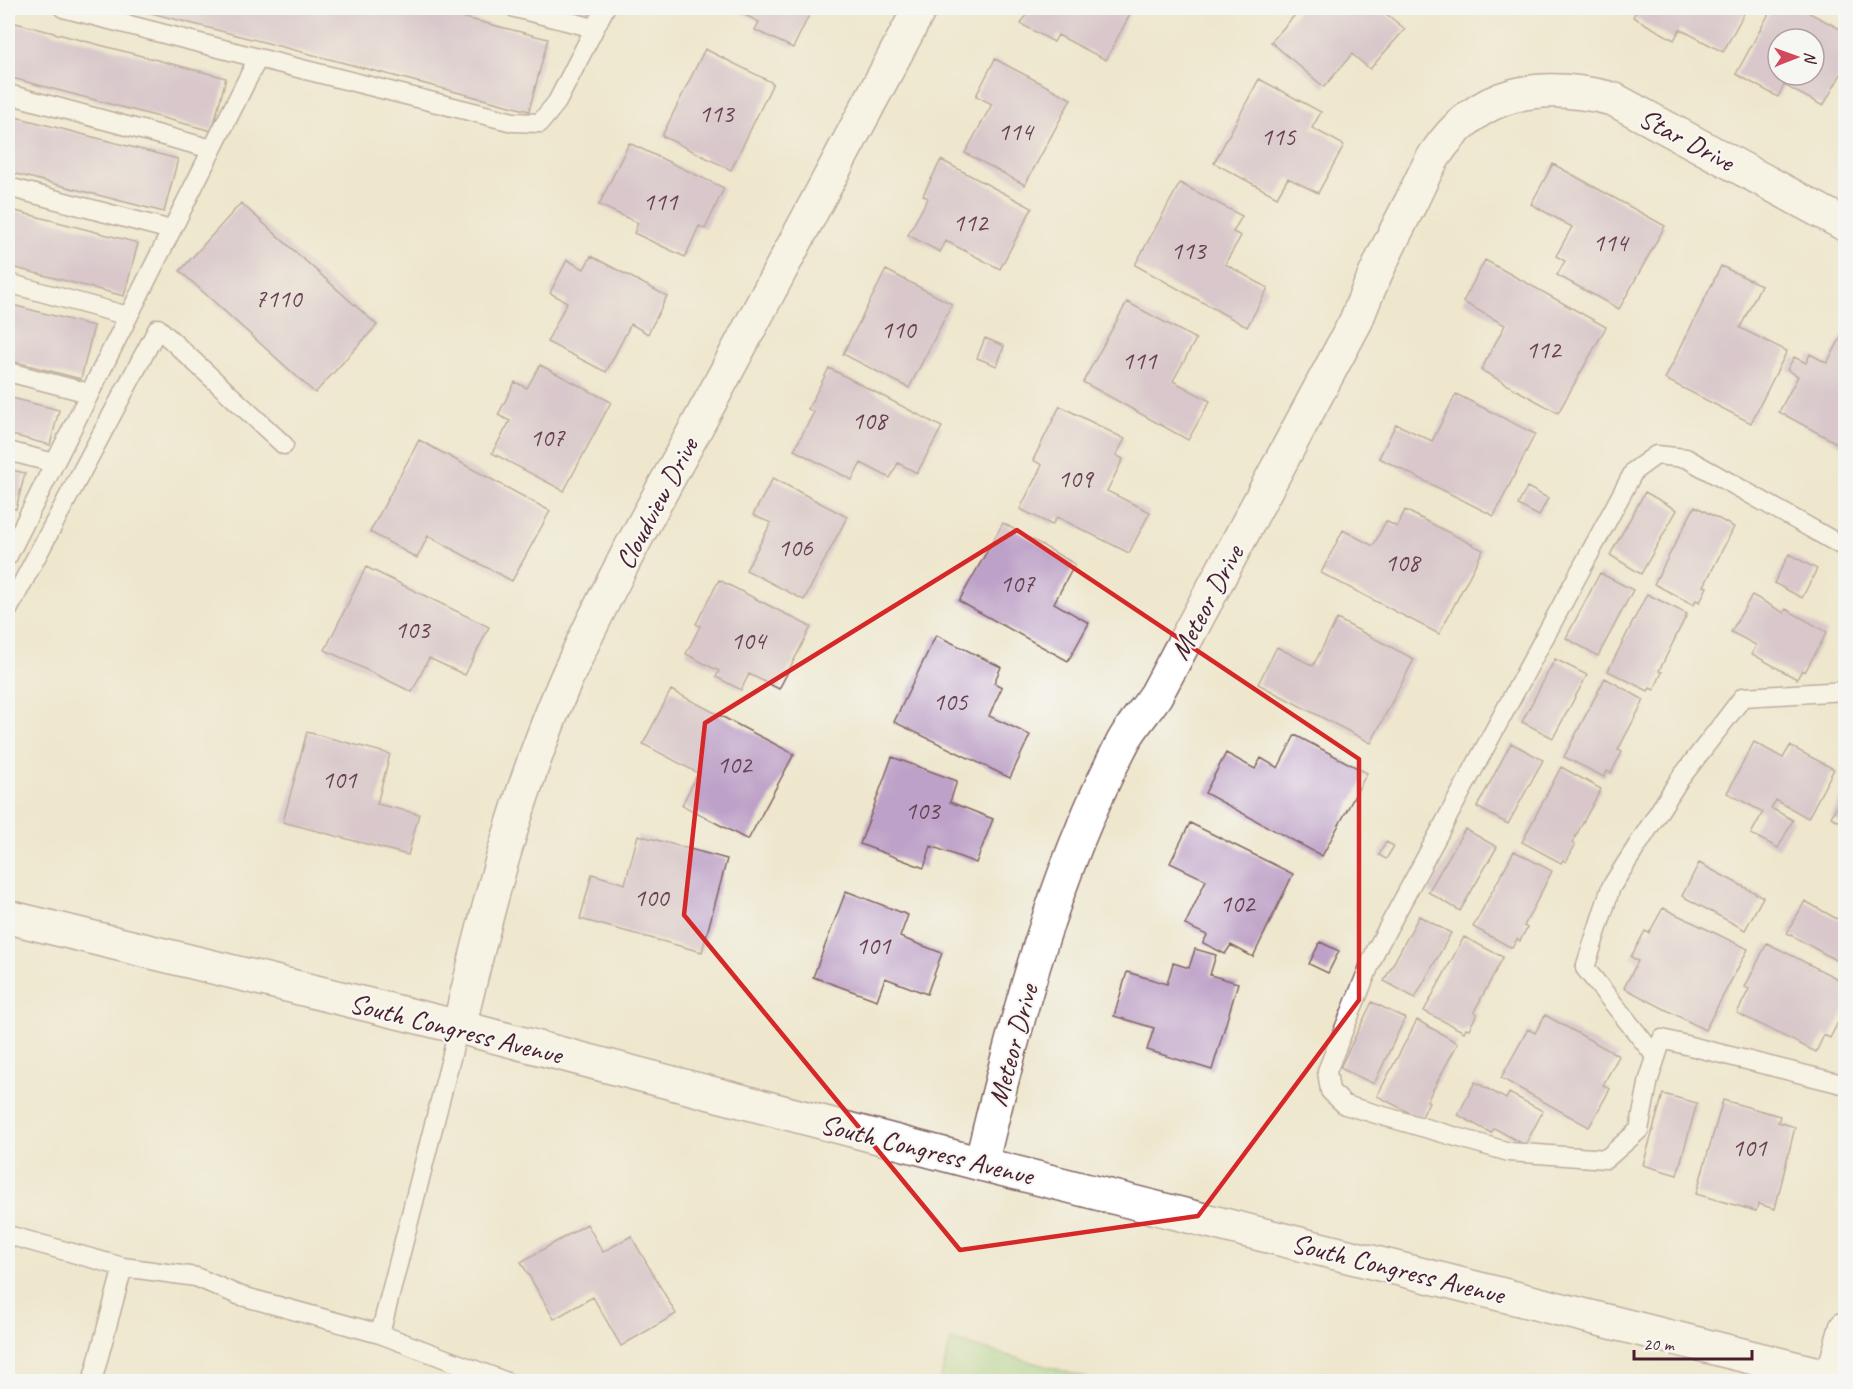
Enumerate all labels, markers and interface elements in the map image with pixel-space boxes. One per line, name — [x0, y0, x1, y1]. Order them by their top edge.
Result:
north arrow — [1766, 27, 1826, 87]
text: N — [1800, 52, 1820, 65]
house number: 113 — [698, 97, 736, 130]
street label: Star Drive — [1633, 100, 1742, 180]
house number: 114 — [997, 115, 1035, 148]
house number: 115 — [1260, 120, 1297, 153]
house number: 111 — [642, 185, 679, 218]
house number: 112 — [952, 206, 990, 239]
house number: 114 — [1592, 226, 1630, 259]
house number: 113 — [1170, 234, 1208, 267]
house number: 7110 — [255, 282, 304, 315]
house number: 110 — [880, 313, 918, 346]
house number: 112 — [1525, 333, 1563, 366]
house number: 111 — [1121, 344, 1158, 377]
house number: 108 — [851, 404, 889, 437]
house number: 107 — [529, 421, 566, 454]
street label: Cloudview Drive — [607, 430, 707, 575]
house number: 109 — [1057, 462, 1095, 495]
house number: 106 — [777, 531, 814, 564]
street label: Meteor Drive — [1162, 537, 1252, 665]
house number: 108 — [1384, 546, 1422, 579]
house number: 107 — [999, 567, 1036, 600]
house number: 103 — [394, 613, 432, 646]
house number: 104 — [730, 624, 768, 657]
house number: 105 — [932, 685, 969, 718]
house number: 102 — [716, 748, 754, 781]
house number: 101 — [321, 763, 358, 796]
house number: 103 — [904, 794, 942, 827]
house number: 100 — [633, 881, 671, 914]
house number: 102 — [1219, 887, 1257, 920]
house number: 101 — [855, 929, 892, 962]
street label: Meteor Drive — [979, 979, 1046, 1110]
street label: South Congress Avenue — [346, 985, 568, 1072]
street label: South Congress Avenue — [817, 1106, 1039, 1193]
house number: 101 — [1731, 1131, 1768, 1164]
street label: South Congress Avenue — [1288, 1225, 1510, 1312]
scale bar — [1634, 1323, 1752, 1361]
text: 20 m — [1643, 1333, 1676, 1355]

